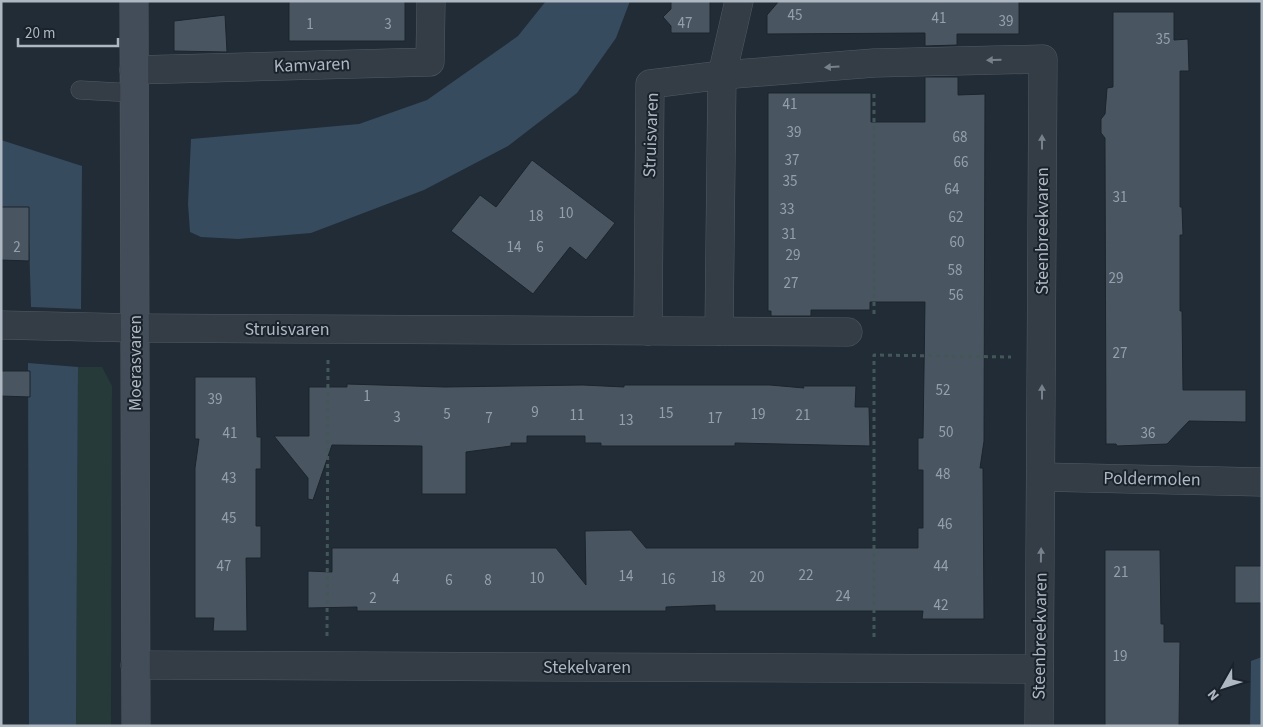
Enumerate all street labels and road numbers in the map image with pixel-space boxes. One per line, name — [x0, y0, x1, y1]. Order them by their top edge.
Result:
street label: Kamvaren — [273, 51, 351, 79]
street label: Struisvaren — [637, 92, 665, 178]
street label: Steenbreekvaren — [1030, 167, 1055, 295]
street label: Moerasvaren — [123, 315, 148, 411]
street label: Struisvaren — [244, 317, 330, 342]
street label: Poldermolen — [1103, 466, 1201, 492]
street label: Steenbreekvaren — [1026, 572, 1054, 700]
street label: Stekelvaren — [543, 655, 631, 680]

